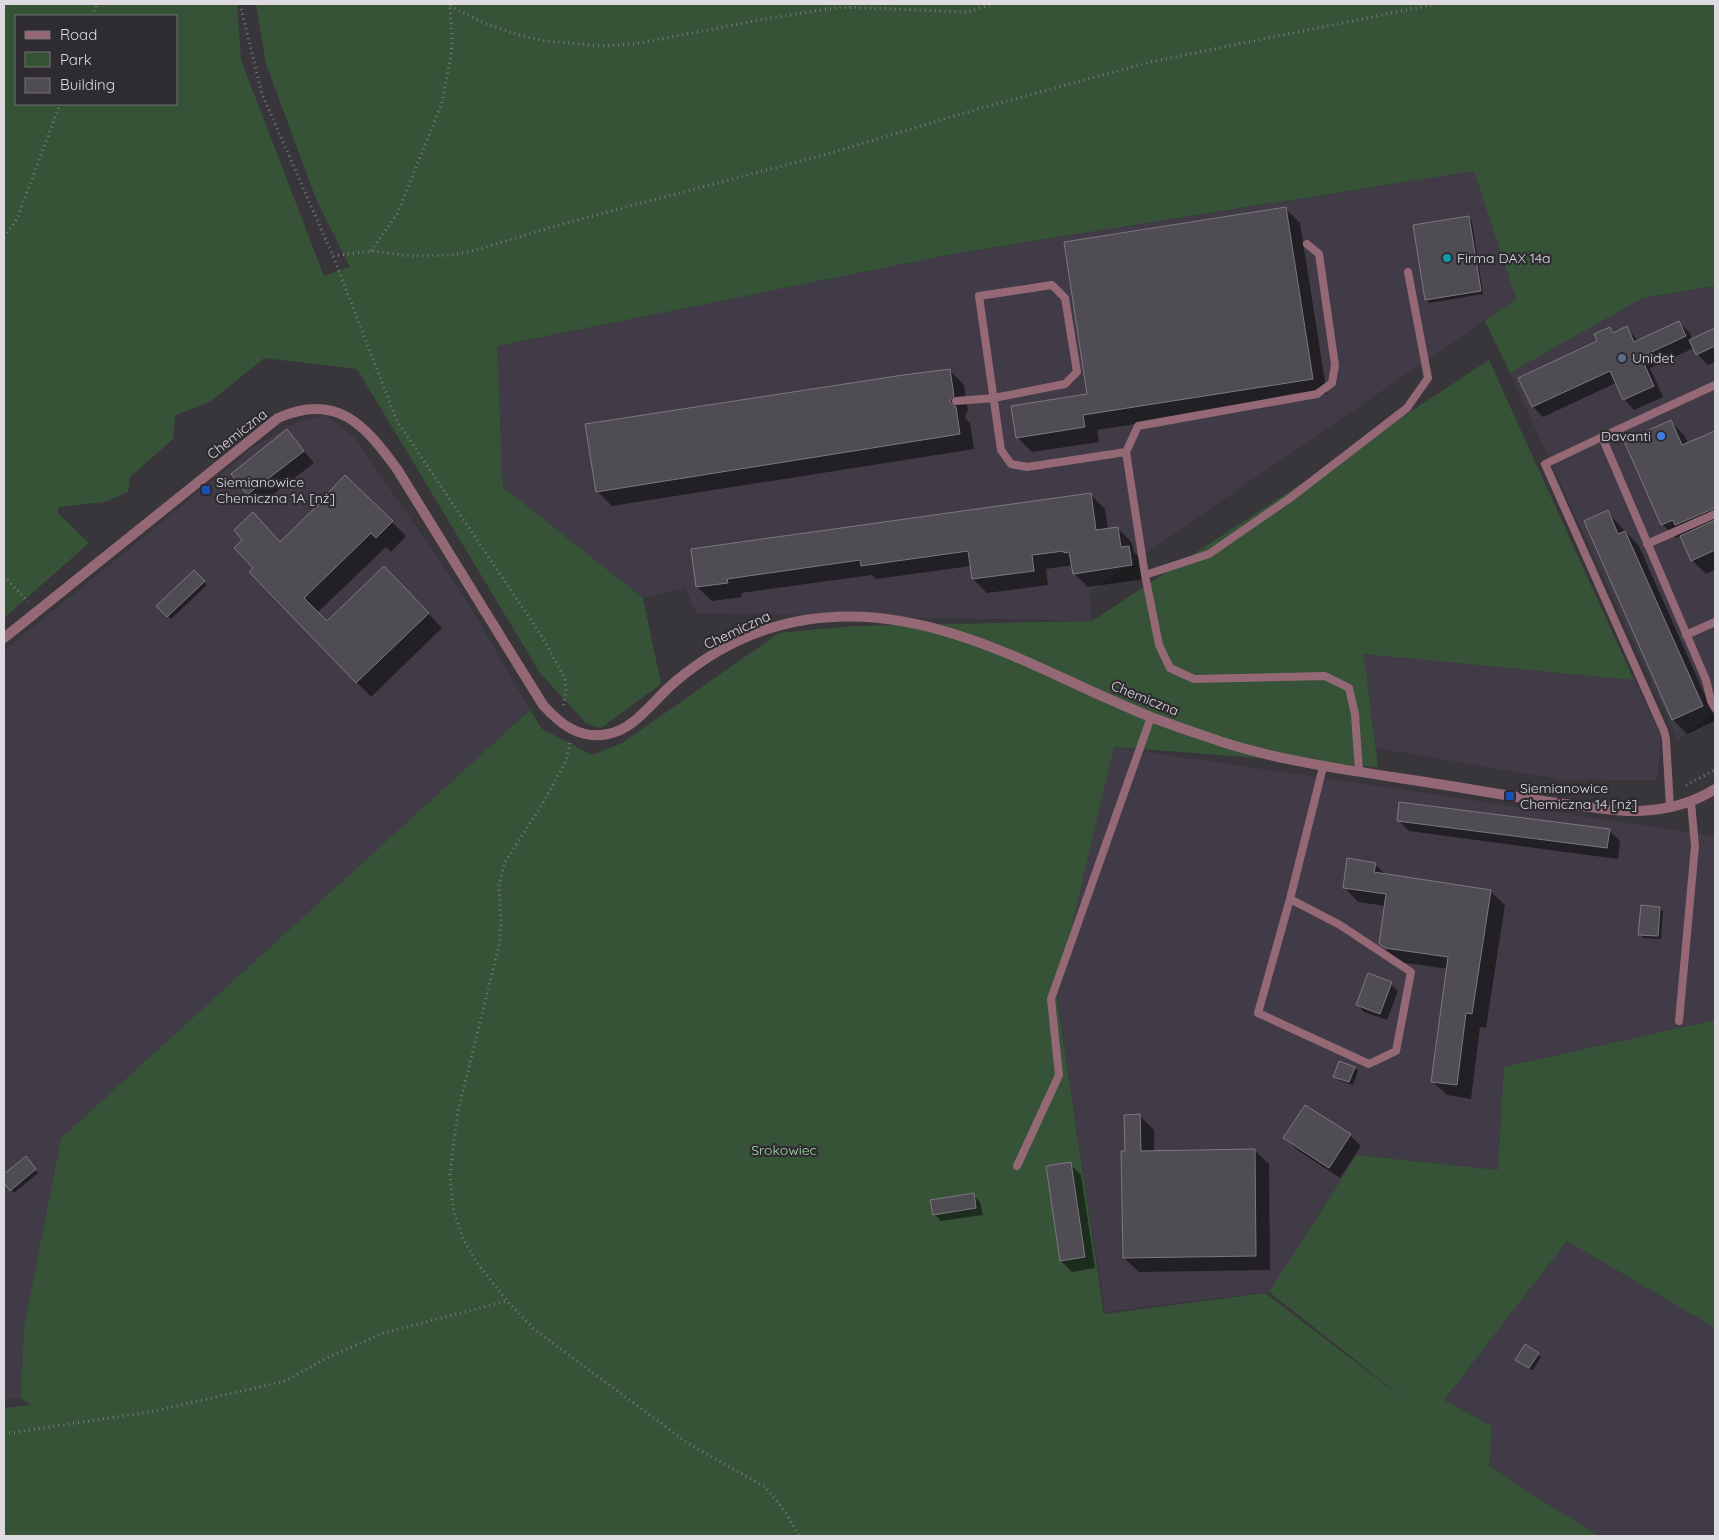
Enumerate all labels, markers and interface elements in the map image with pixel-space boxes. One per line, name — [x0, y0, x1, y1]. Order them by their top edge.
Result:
legend — [15, 15, 178, 105]
text: Road — [60, 25, 97, 44]
text: Park — [60, 50, 92, 69]
text: Building — [60, 75, 115, 94]
place label: Firma DAX 14a — [1457, 249, 1551, 267]
marker: Firma DAX 14a — [1441, 252, 1453, 264]
place label: Unidet — [1632, 349, 1674, 367]
marker: Unidet — [1616, 352, 1628, 364]
street label: Chemiczna — [203, 405, 271, 463]
place label: Davanti — [1601, 427, 1651, 445]
marker: Davanti — [1655, 430, 1667, 442]
place label: Siemianowice Chemiczna 1A [nż] — [216, 473, 335, 507]
marker: Siemianowice Chemiczna 1A [nż] — [200, 484, 212, 496]
street label: Chemiczna — [701, 607, 773, 653]
street label: Chemiczna — [1109, 676, 1181, 720]
place label: Siemianowice Chemiczna 14 [nż] — [1520, 779, 1637, 813]
marker: Siemianowice Chemiczna 14 [nż] — [1504, 790, 1516, 802]
park label: Srokowiec — [751, 1141, 817, 1159]

